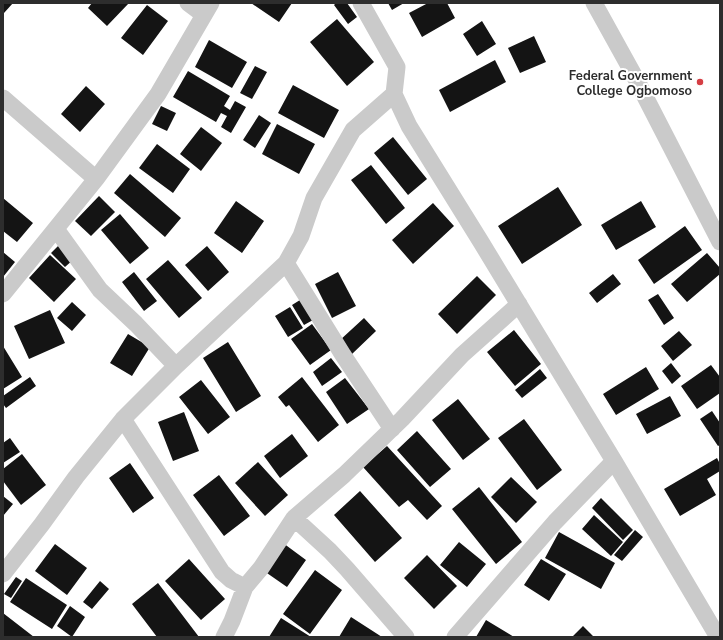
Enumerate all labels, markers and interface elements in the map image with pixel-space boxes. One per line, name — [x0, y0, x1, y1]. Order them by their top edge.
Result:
place label: Federal Government College Ogbomoso — [569, 67, 693, 100]
marker: Federal Government College Ogbomoso — [695, 77, 705, 87]

